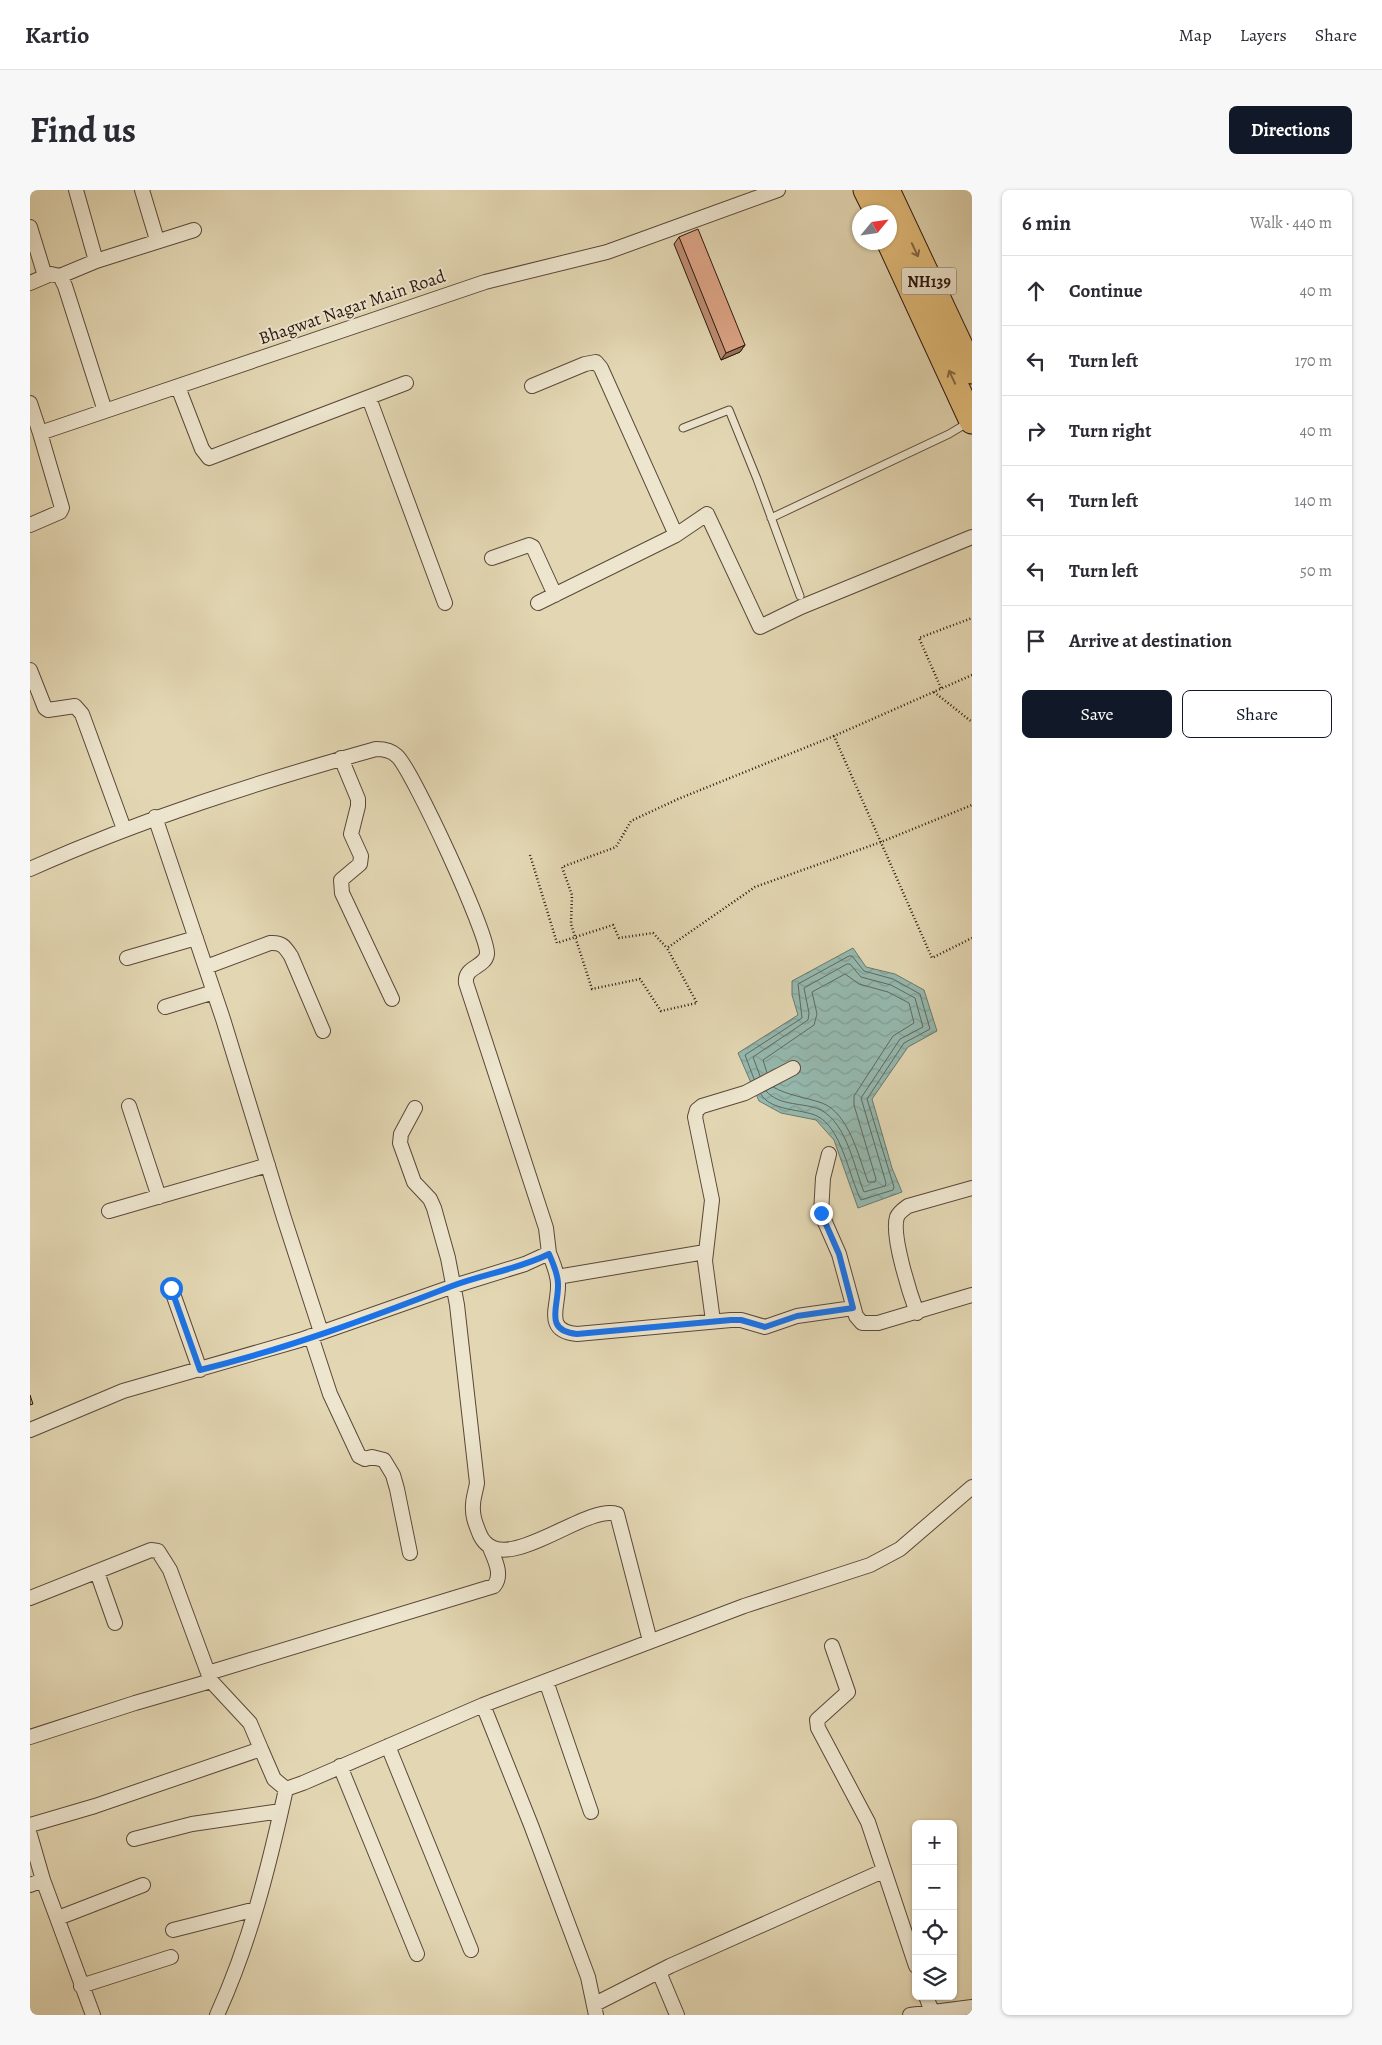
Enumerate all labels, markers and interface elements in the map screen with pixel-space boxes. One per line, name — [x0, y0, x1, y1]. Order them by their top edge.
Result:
text: Kartio — [25, 19, 89, 51]
text: Map — [1179, 23, 1212, 47]
text: Layers — [1240, 23, 1287, 47]
text: Share — [1315, 23, 1357, 47]
text: Find us — [30, 106, 136, 154]
button: Directions — [1229, 106, 1352, 154]
north arrow — [852, 205, 897, 250]
text: 6 min — [1022, 209, 1071, 237]
text: Walk · 440 m — [1250, 212, 1332, 234]
one-way arrow — [911, 242, 920, 257]
street label: Bhagwat Nagar Main Road — [255, 264, 449, 350]
road number: NH139 — [902, 268, 956, 294]
icon: ahead — [1022, 277, 1050, 305]
text: Continue — [1069, 278, 1143, 304]
text: 40 m — [1300, 280, 1332, 302]
icon: left — [1022, 347, 1050, 375]
text: Turn left — [1069, 348, 1138, 374]
text: 170 m — [1295, 350, 1332, 372]
one-way arrow — [946, 370, 956, 385]
icon: right — [1022, 417, 1050, 445]
text: Turn right — [1069, 418, 1151, 444]
text: 40 m — [1300, 420, 1332, 442]
icon: left — [1022, 487, 1050, 515]
text: Turn left — [1069, 488, 1138, 514]
text: 140 m — [1294, 490, 1332, 512]
icon: left — [1022, 557, 1050, 585]
text: Turn left — [1069, 558, 1138, 584]
text: 50 m — [1300, 560, 1332, 582]
icon: arrive — [1022, 627, 1050, 655]
text: Arrive at destination — [1069, 628, 1232, 654]
button: Save — [1022, 690, 1172, 738]
button: Share — [1182, 690, 1332, 738]
route end — [810, 1202, 833, 1225]
route start — [160, 1277, 183, 1300]
map controls — [912, 1820, 957, 2000]
button: + — [912, 1820, 957, 1865]
button: − — [912, 1865, 957, 1910]
button: locate — [912, 1910, 957, 1955]
button: layers — [912, 1955, 957, 2000]

